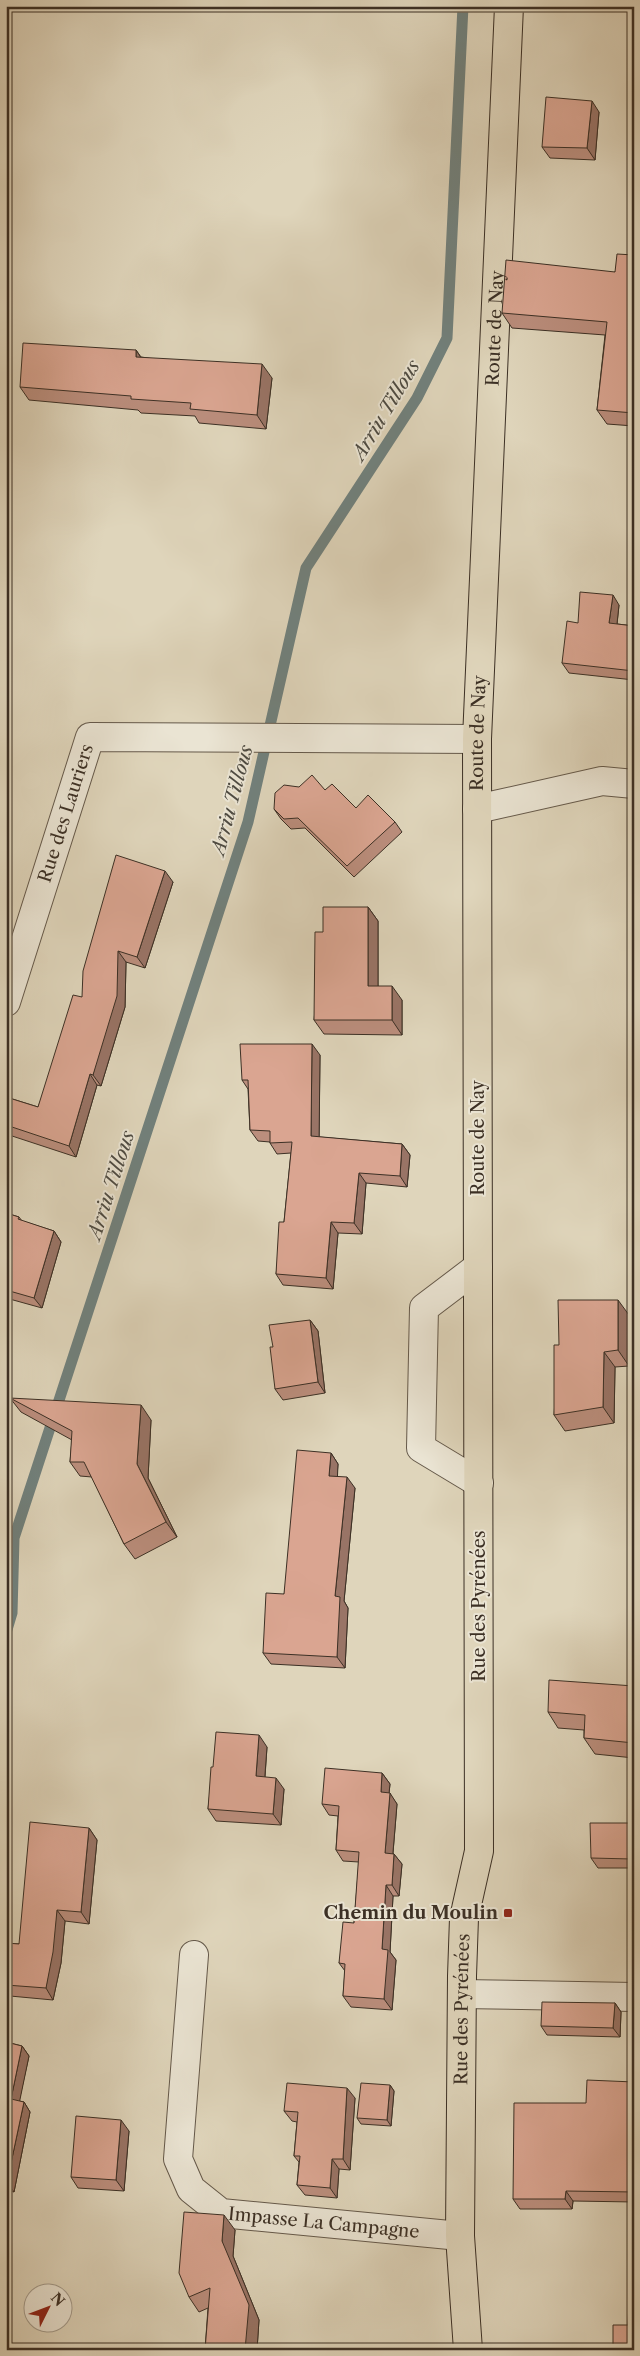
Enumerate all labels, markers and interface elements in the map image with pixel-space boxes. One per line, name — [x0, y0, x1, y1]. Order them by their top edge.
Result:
street label: Route de Nay — [481, 269, 508, 387]
water label: Arriu Tillous — [345, 355, 425, 467]
street label: Route de Nay — [466, 674, 491, 791]
street label: Rue des Lauriers — [34, 741, 98, 885]
water label: Arriu Tillous — [205, 742, 258, 860]
street label: Route de Nay — [467, 1079, 489, 1196]
water label: Arriu Tillous — [82, 1127, 140, 1245]
street label: Rue des Pyrénées — [468, 1530, 490, 1682]
place label: Chemin du Moulin — [324, 1902, 499, 1924]
marker: Chemin du Moulin — [502, 1907, 514, 1919]
street label: Rue des Pyrénées — [450, 1933, 474, 2085]
street label: Impasse La Campagne — [227, 2203, 421, 2243]
north arrow — [22, 2284, 72, 2334]
text: N — [47, 2289, 68, 2310]

